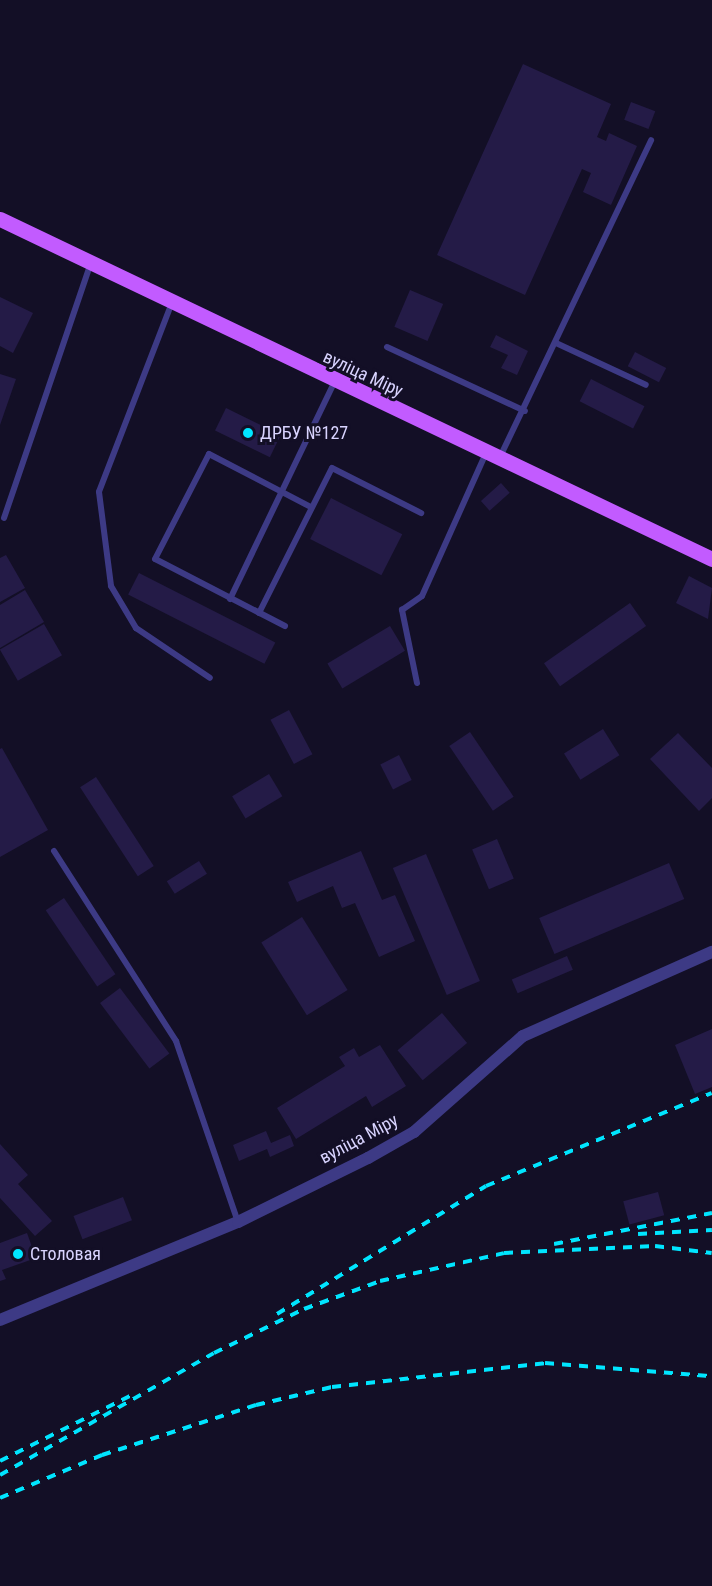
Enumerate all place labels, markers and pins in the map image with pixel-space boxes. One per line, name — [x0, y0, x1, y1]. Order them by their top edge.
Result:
place label: ДРБУ №127 — [260, 422, 348, 444]
marker: ДРБУ №127 — [241, 426, 255, 440]
place label: Столовая — [30, 1243, 101, 1265]
marker: Столовая — [11, 1247, 25, 1261]

